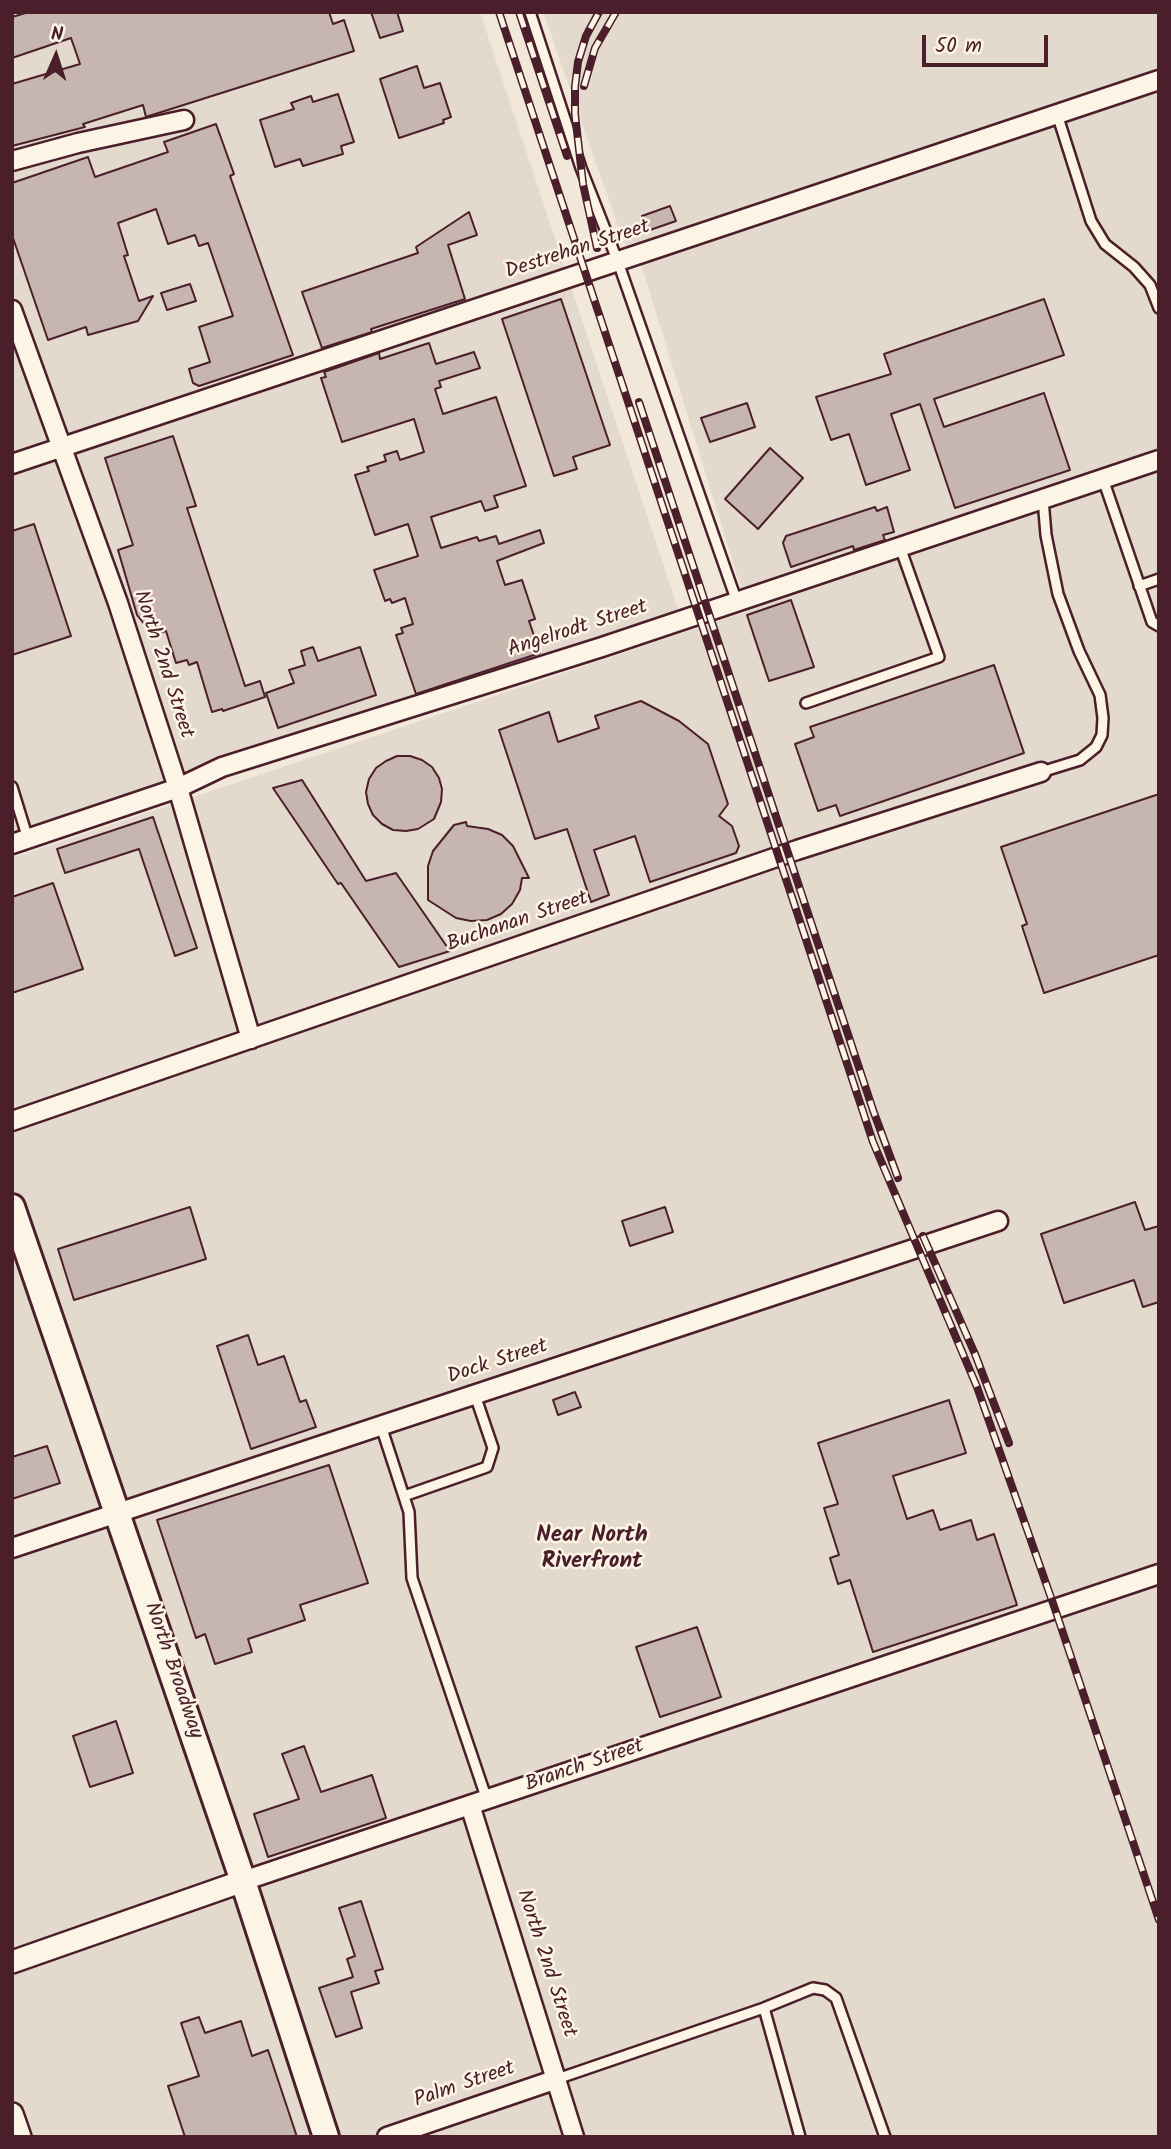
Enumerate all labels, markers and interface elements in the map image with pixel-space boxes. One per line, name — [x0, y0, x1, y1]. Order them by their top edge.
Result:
text: N — [50, 20, 64, 50]
north arrow — [21, 21, 91, 91]
scale bar — [926, 21, 1052, 65]
text: 50 m — [935, 30, 982, 63]
street label: Destrehan Street — [503, 216, 653, 286]
street label: North 2nd Street — [126, 588, 198, 742]
street label: Angelrodt Street — [505, 596, 651, 664]
street label: Buchanan Street — [444, 887, 592, 959]
street label: Dock Street — [445, 1335, 551, 1391]
district label: Near North Riverfront — [536, 1523, 648, 1577]
street label: North Broadway — [137, 1600, 207, 1742]
street label: Branch Street — [522, 1735, 648, 1799]
street label: North 2nd Street — [509, 1887, 581, 2041]
street label: Palm Street — [411, 2057, 519, 2115]

